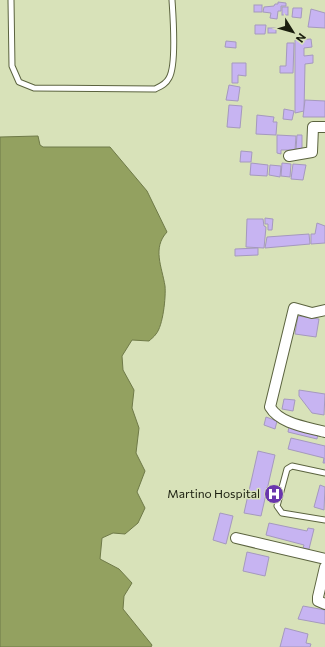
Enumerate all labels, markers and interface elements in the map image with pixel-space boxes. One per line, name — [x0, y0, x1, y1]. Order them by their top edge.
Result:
north arrow — [273, 12, 313, 52]
text: N — [294, 31, 309, 46]
hospital icon: Martino Hospital — [263, 483, 285, 505]
place label: Martino Hospital — [167, 486, 260, 500]

